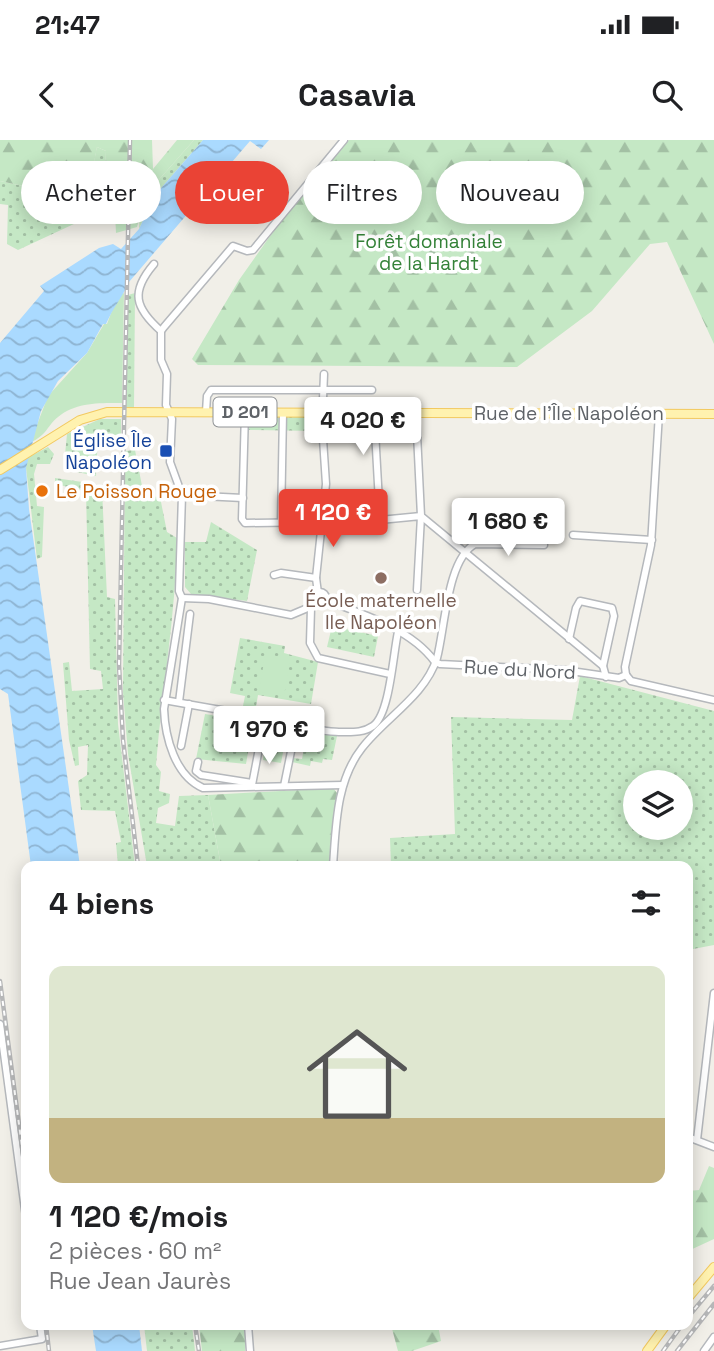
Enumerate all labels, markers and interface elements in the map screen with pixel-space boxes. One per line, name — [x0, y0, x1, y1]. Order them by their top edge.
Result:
text: 21:47 — [35, 8, 100, 42]
text: Casavia — [298, 75, 416, 115]
icon: back — [28, 76, 66, 114]
icon: search — [648, 76, 686, 114]
chip: Acheter — [21, 161, 161, 224]
chip: Louer — [175, 161, 289, 224]
chip: Filtres — [303, 161, 422, 224]
chip: Nouveau — [436, 161, 584, 224]
park label: Forêt domaniale de la Hardt — [355, 229, 503, 276]
road number: D 201 — [214, 398, 276, 426]
pin: 4 020 € — [298, 398, 428, 457]
street label: Rue de l'Île Napoléon — [474, 401, 664, 426]
text: 4 020 € — [320, 405, 406, 435]
place label: Église Île Napoléon — [65, 428, 152, 475]
marker: Église Île Napoléon — [158, 443, 174, 459]
place label: Le Poisson Rouge — [56, 479, 217, 504]
marker: Le Poisson Rouge — [34, 483, 50, 499]
pin: 1 120 € — [268, 490, 398, 549]
text: 1 120 € — [295, 497, 371, 527]
pin: 1 680 € — [443, 498, 573, 558]
text: 1 680 € — [468, 506, 548, 536]
marker: École maternelle Ile Napoléon — [373, 570, 389, 586]
place label: École maternelle Ile Napoléon — [305, 588, 457, 635]
street label: Rue du Nord — [463, 654, 577, 685]
pin: 1 970 € — [204, 706, 334, 766]
text: 1 970 € — [230, 714, 308, 744]
map controls — [623, 770, 693, 840]
button: layers — [623, 770, 693, 840]
text: 4 biens — [49, 884, 154, 923]
icon: filters — [627, 884, 665, 922]
icon: home — [294, 1011, 420, 1137]
text: 1 120 €/mois — [49, 1197, 228, 1236]
text: 2 pièces · 60 m² — [49, 1236, 221, 1266]
text: Rue Jean Jaurès — [49, 1266, 231, 1296]

